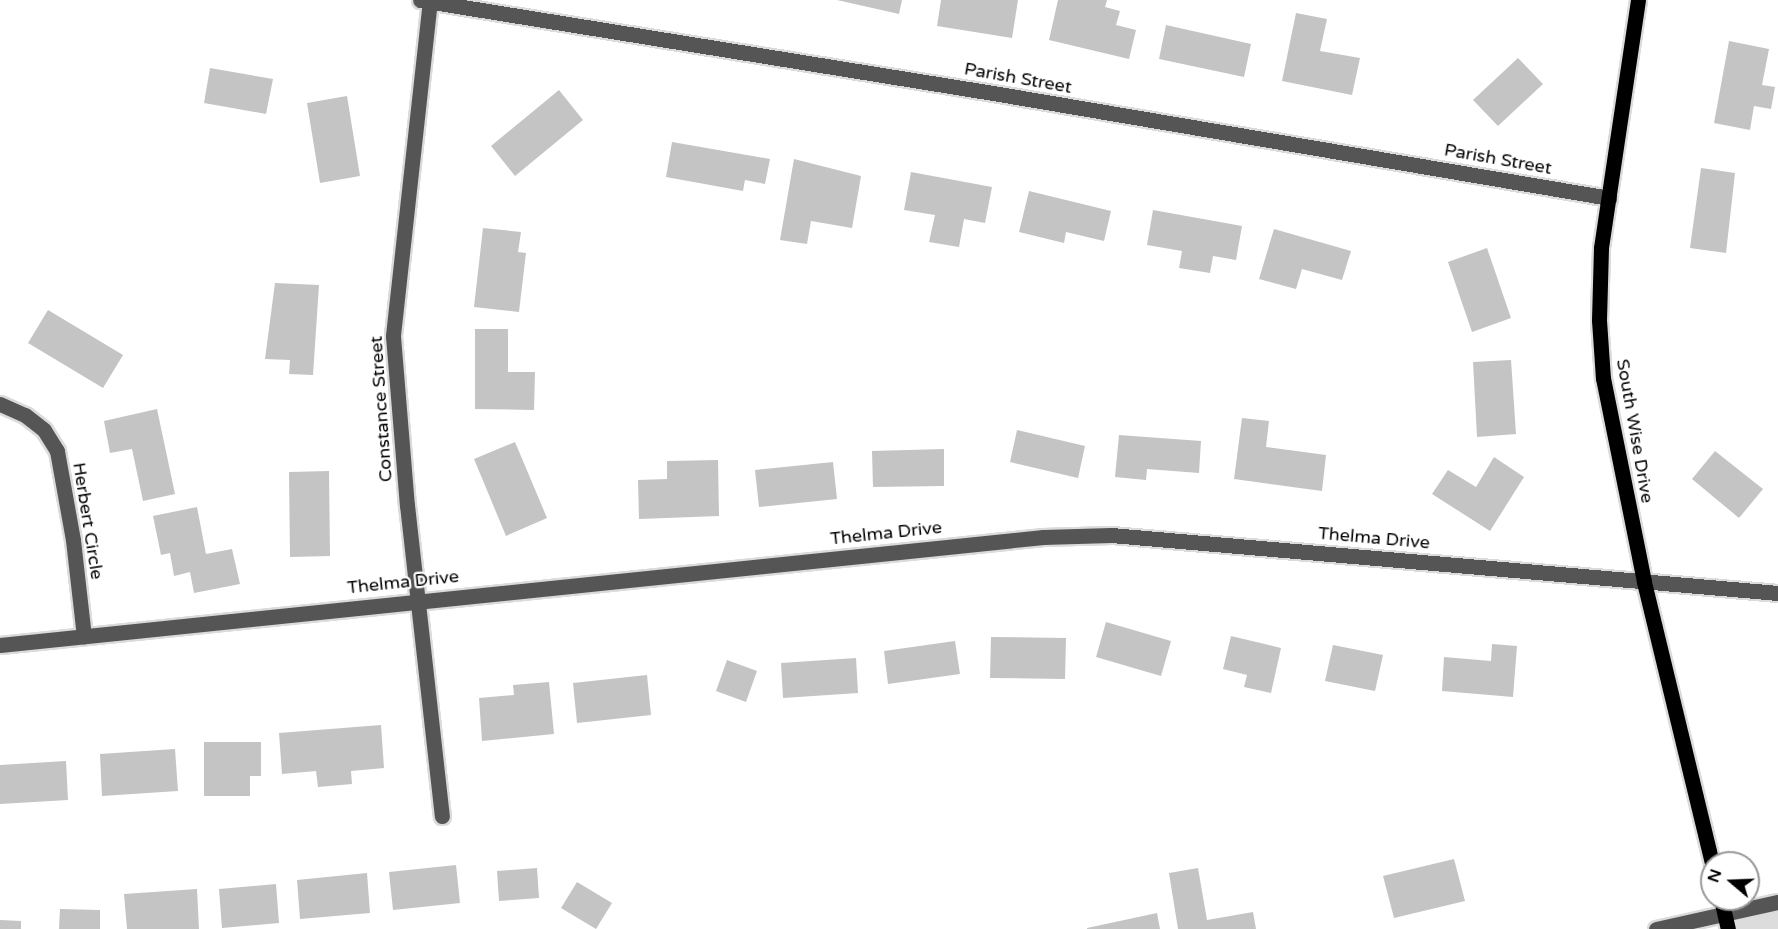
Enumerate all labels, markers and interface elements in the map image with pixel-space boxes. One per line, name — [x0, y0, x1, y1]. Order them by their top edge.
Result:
street label: Parish Street — [963, 58, 1073, 98]
street label: Parish Street — [1443, 139, 1553, 179]
street label: Constance Street — [365, 335, 397, 483]
street label: South Wise Drive — [1612, 357, 1658, 505]
street label: Herbert Circle — [68, 461, 108, 581]
street label: Thelma Drive — [829, 516, 943, 550]
street label: Thelma Drive — [1317, 522, 1431, 554]
street label: Thelma Drive — [346, 565, 460, 599]
north arrow — [1700, 851, 1760, 911]
text: N — [1703, 866, 1726, 885]

